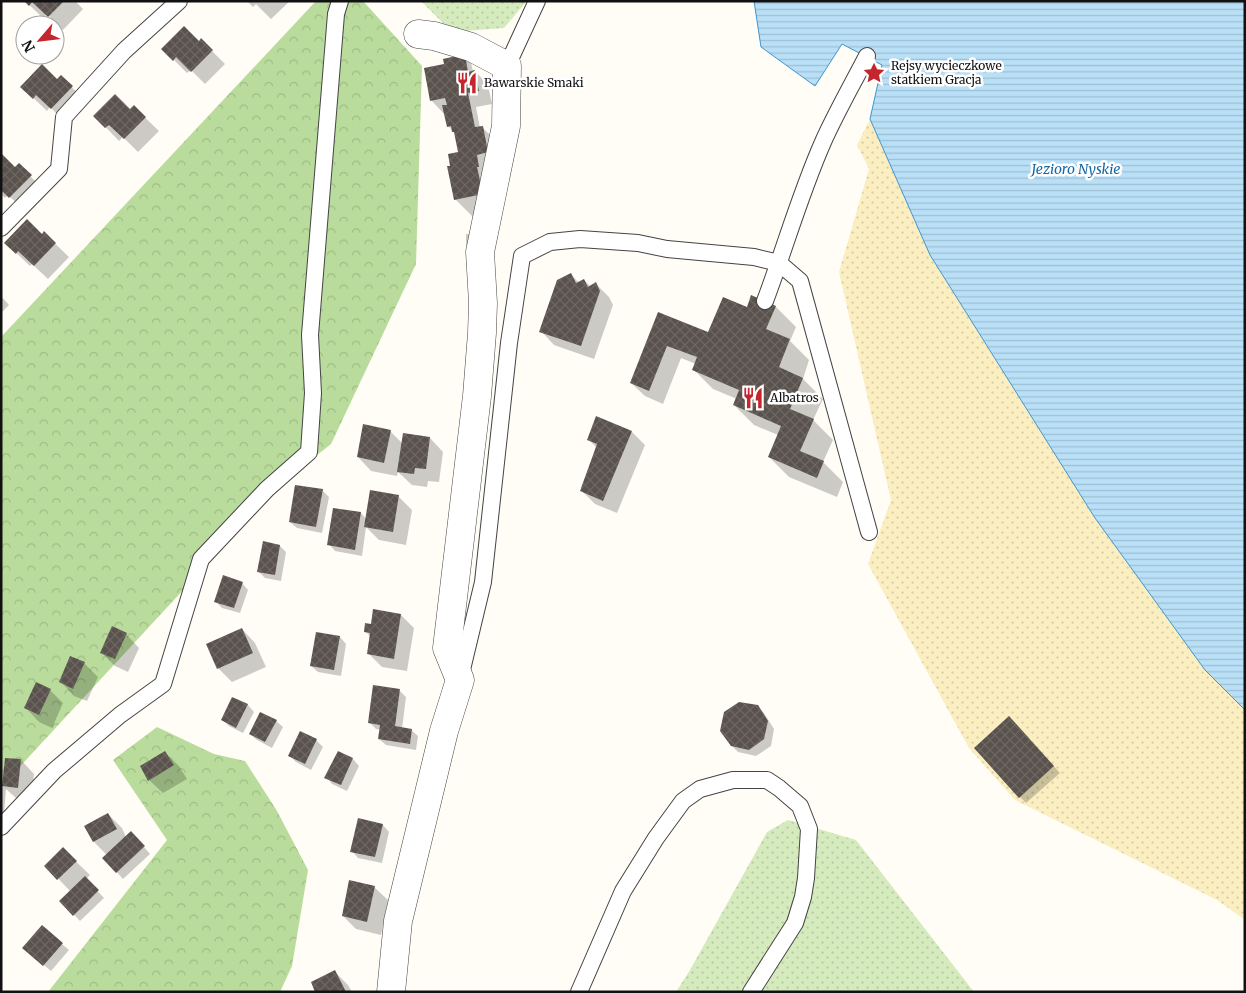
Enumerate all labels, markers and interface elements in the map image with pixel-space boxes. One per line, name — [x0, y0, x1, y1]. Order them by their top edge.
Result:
north arrow — [15, 15, 65, 65]
text: N — [18, 37, 39, 55]
place label: Rejsy wycieczkowe statkiem Gracja — [891, 58, 1002, 87]
place icon: Rejsy wycieczkowe statkiem Gracja — [861, 60, 887, 86]
restaurant icon: Bawarskie Smaki — [454, 70, 480, 96]
place label: Bawarskie Smaki — [484, 75, 584, 90]
water label: Jezioro Nyskie — [1030, 160, 1120, 178]
restaurant icon: Albatros — [740, 385, 766, 411]
place label: Albatros — [769, 390, 819, 405]

